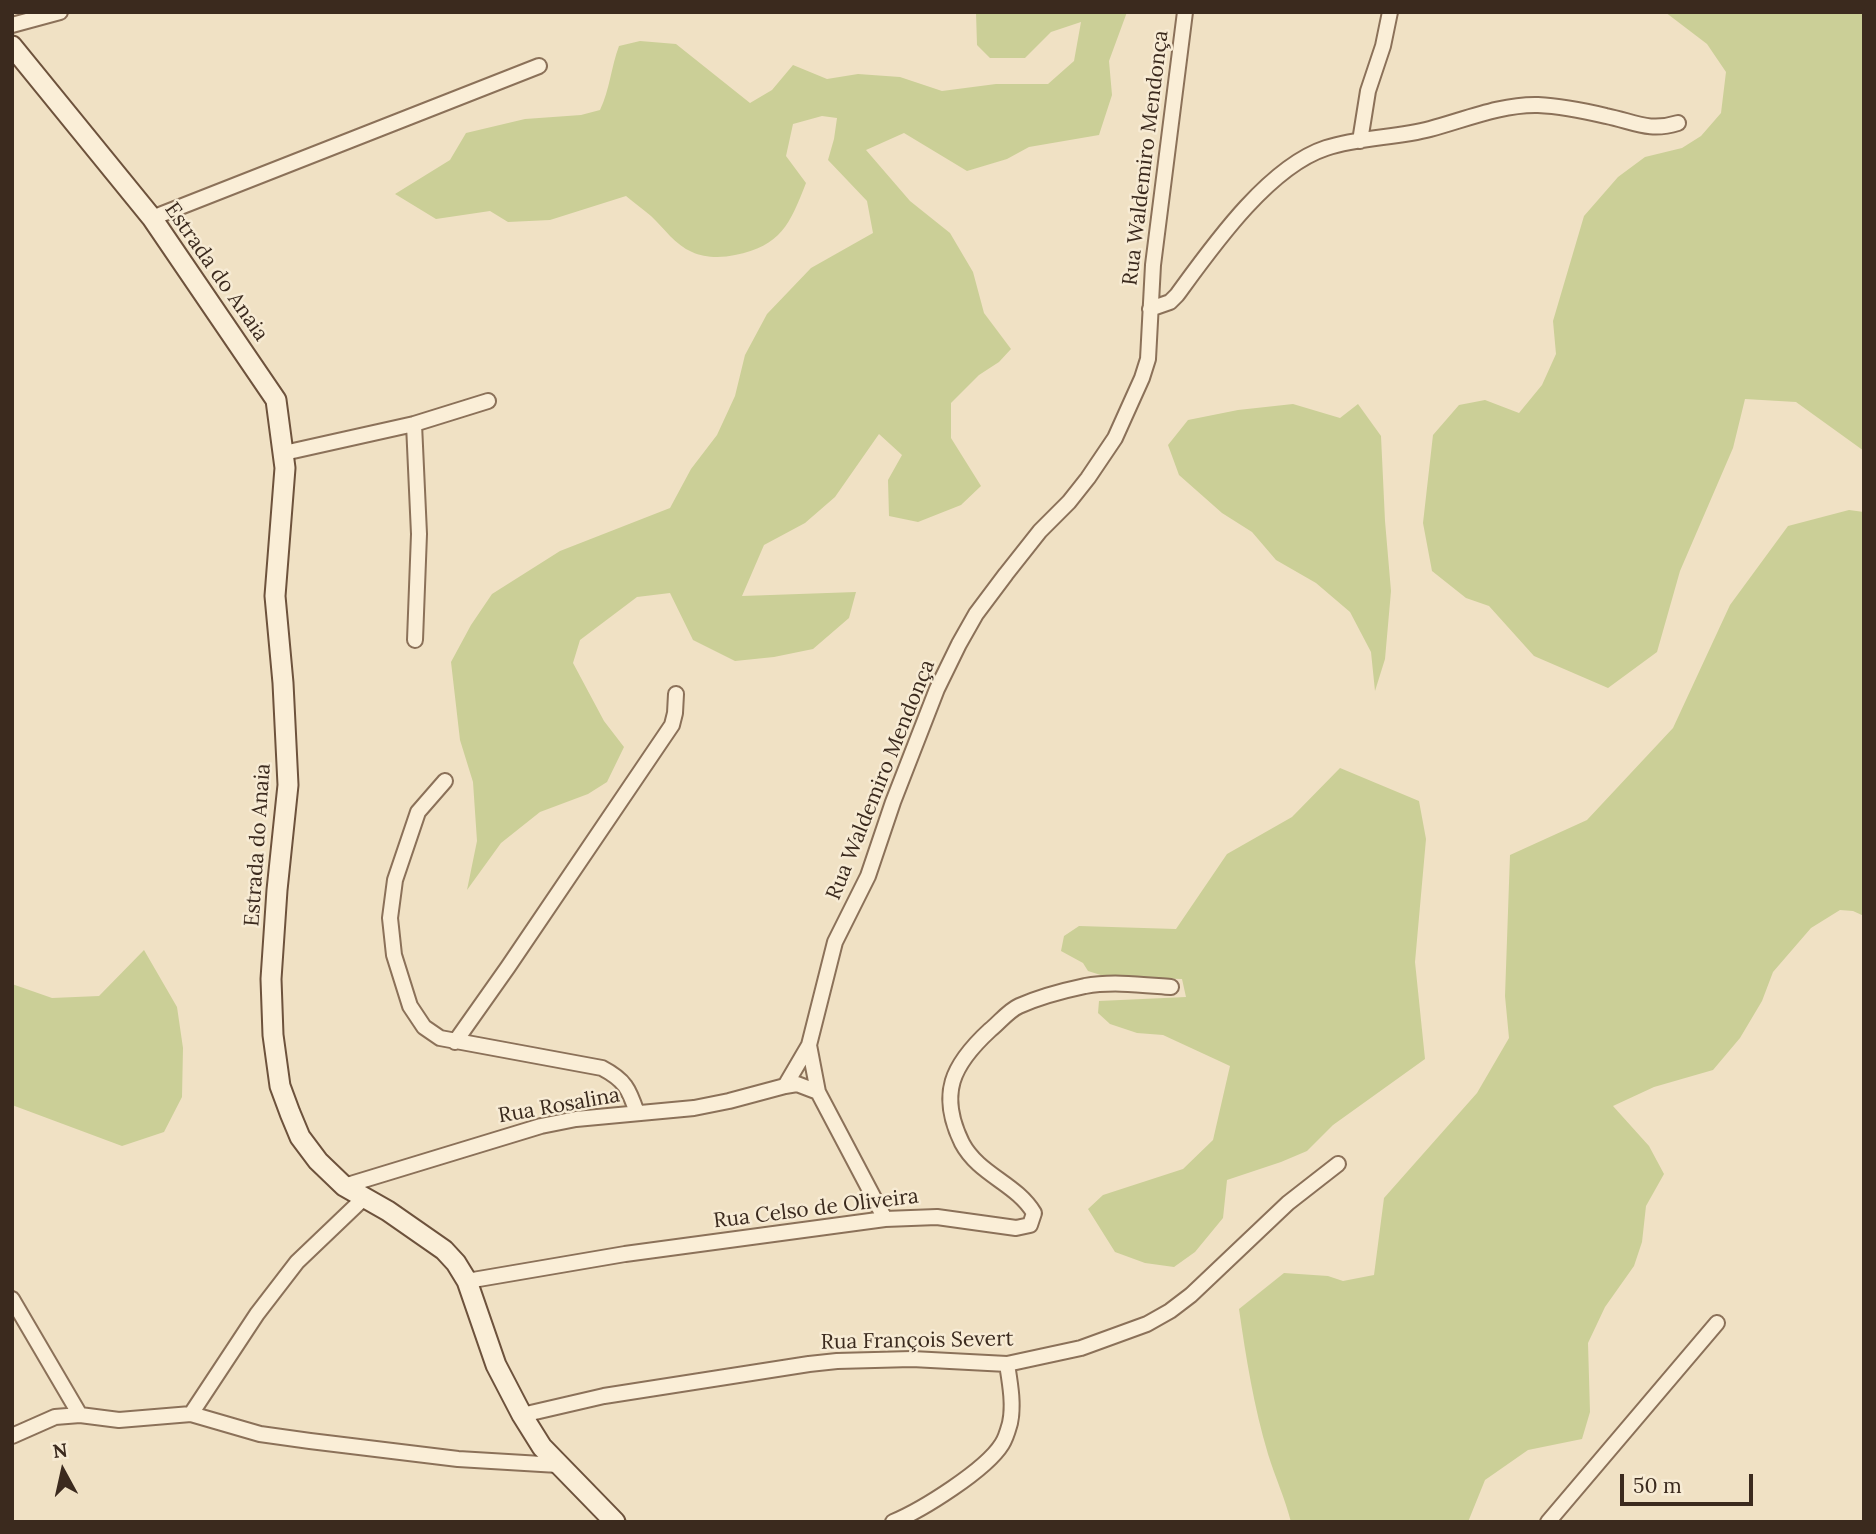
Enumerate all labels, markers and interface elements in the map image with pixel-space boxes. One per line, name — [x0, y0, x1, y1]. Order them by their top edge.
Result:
street label: Rua Waldemiro Mendonça — [1118, 29, 1174, 287]
street label: Estrada do Anaia — [159, 198, 273, 346]
street label: Rua Waldemiro Mendonça — [821, 656, 941, 904]
street label: Estrada do Anaia — [240, 763, 276, 927]
street label: Rua Rosalina — [496, 1083, 622, 1129]
street label: Rua Celso de Oliveira — [712, 1184, 920, 1234]
street label: Rua François Severt — [820, 1327, 1014, 1355]
north arrow — [28, 1436, 98, 1506]
text: N — [51, 1437, 69, 1463]
scale bar — [1624, 1460, 1757, 1504]
text: 50 m — [1633, 1472, 1682, 1499]

